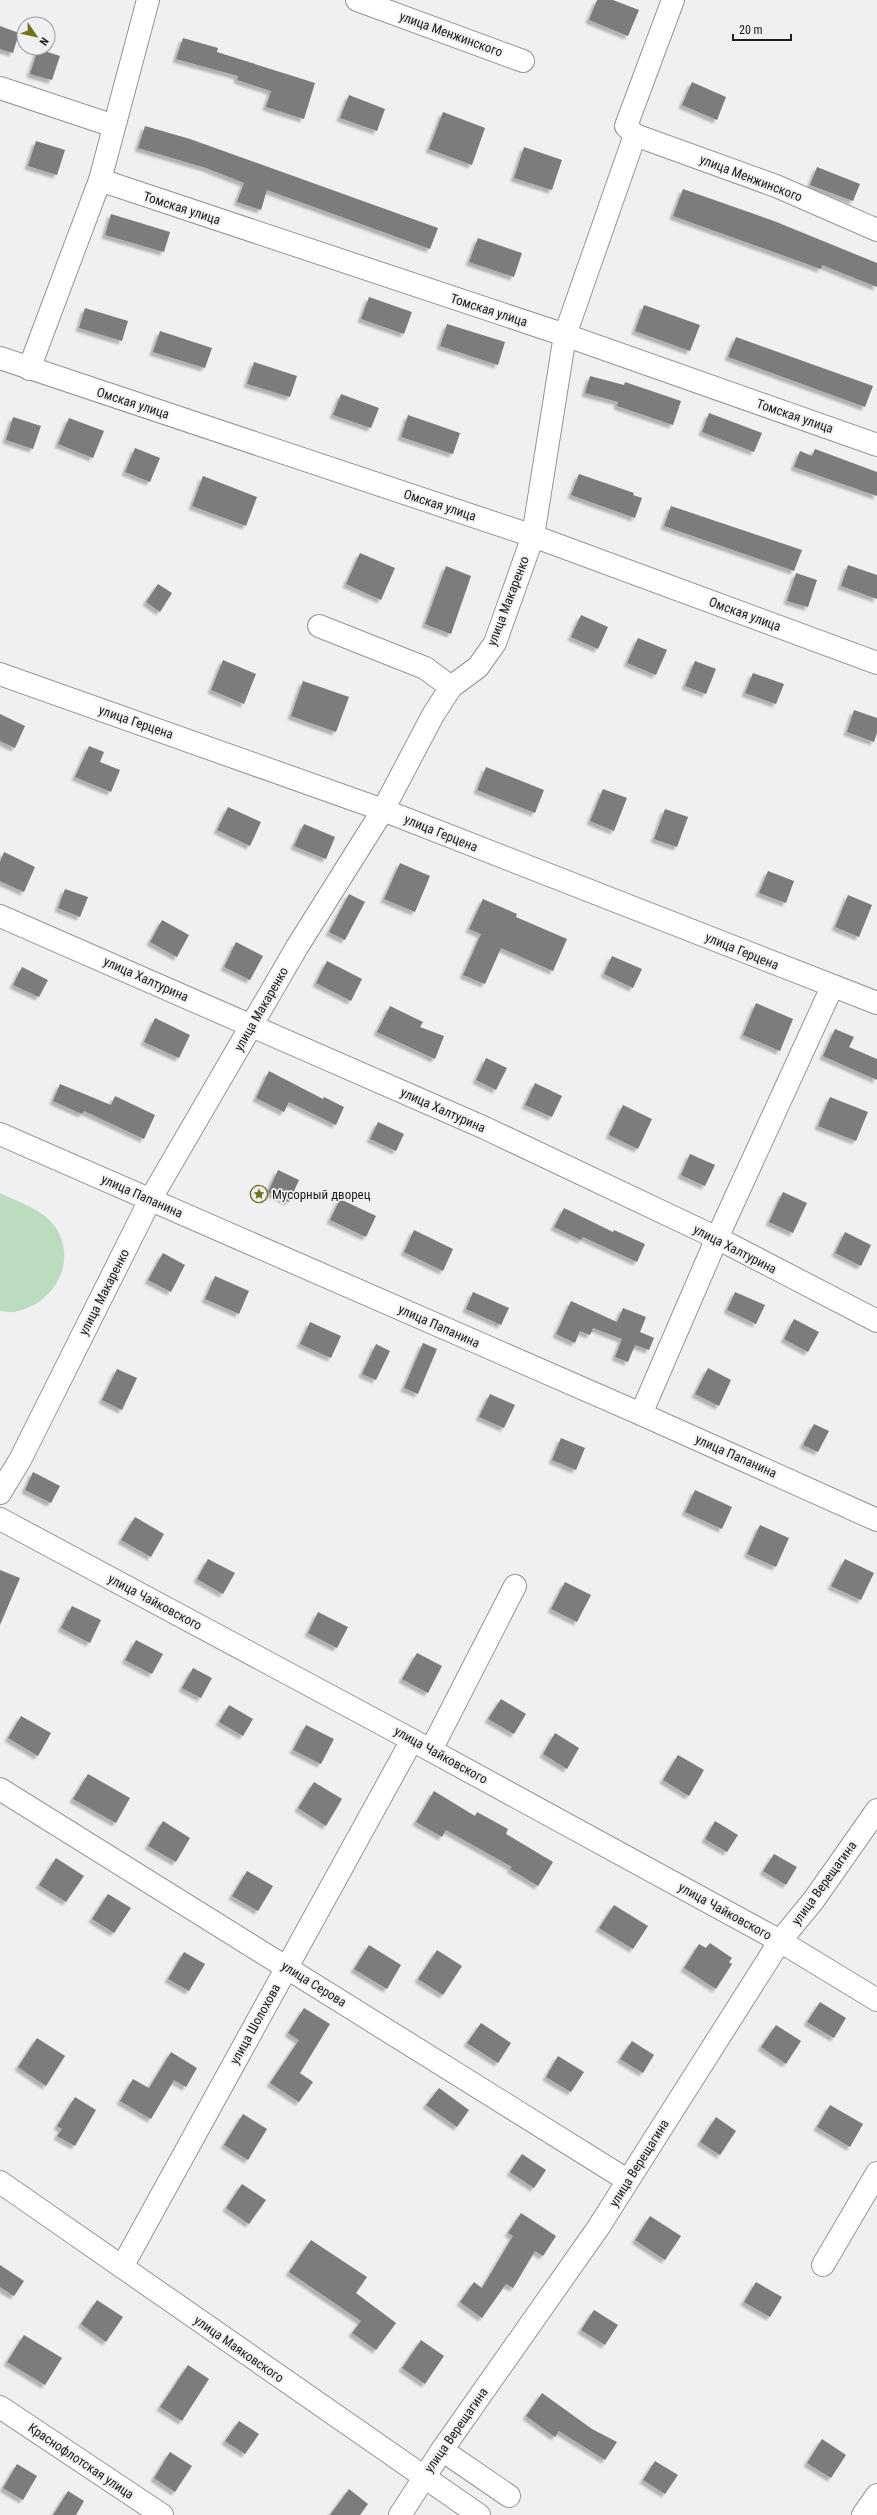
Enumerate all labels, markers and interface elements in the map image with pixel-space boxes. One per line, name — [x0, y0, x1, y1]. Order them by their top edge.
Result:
street label: улица Менжинского — [397, 8, 505, 60]
north arrow — [16, 16, 56, 56]
scale bar — [733, 16, 791, 42]
text: 20 m — [739, 23, 763, 37]
text: N — [36, 35, 51, 48]
street label: улица Менжинского — [698, 152, 804, 204]
street label: Томская улица — [142, 188, 222, 228]
street label: Томская улица — [449, 290, 529, 330]
street label: Омская улица — [95, 384, 171, 422]
street label: Томская улица — [755, 396, 835, 436]
street label: Омская улица — [402, 486, 478, 524]
street label: улица Макаренко — [484, 554, 532, 648]
street label: Омская улица — [707, 594, 783, 634]
street label: улица Герцена — [97, 702, 175, 742]
street label: улица Герцена — [402, 811, 480, 855]
street label: улица Герцена — [703, 929, 781, 973]
street label: улица Халтурина — [101, 954, 191, 1004]
street label: улица Макаренко — [231, 964, 291, 1054]
street label: улица Халтурина — [398, 1085, 488, 1135]
street label: улица Папанина — [99, 1171, 185, 1221]
place icon: Мусорный дворец — [249, 1184, 269, 1204]
place label: Мусорный дворец — [272, 1187, 371, 1202]
street label: улица Халтурина — [691, 1222, 779, 1276]
street label: улица Макаренко — [76, 1246, 132, 1338]
street label: улица Папанина — [396, 1301, 482, 1351]
street label: улица Папанина — [693, 1431, 779, 1481]
street label: улица Чайковского — [105, 1571, 205, 1633]
street label: улица Чайковского — [392, 1723, 490, 1787]
street label: улица Верещагина — [789, 1838, 859, 1928]
street label: улица Чайковского — [676, 1879, 774, 1943]
street label: улица Серова — [279, 1958, 349, 2010]
street label: улица Шолохова — [227, 1981, 283, 2067]
street label: улица Верещагина — [606, 2117, 672, 2209]
street label: улица Маяковского — [191, 2313, 287, 2385]
street label: улица Верещагина — [421, 2385, 491, 2475]
street label: Краснофлотская улица — [25, 2420, 137, 2502]

